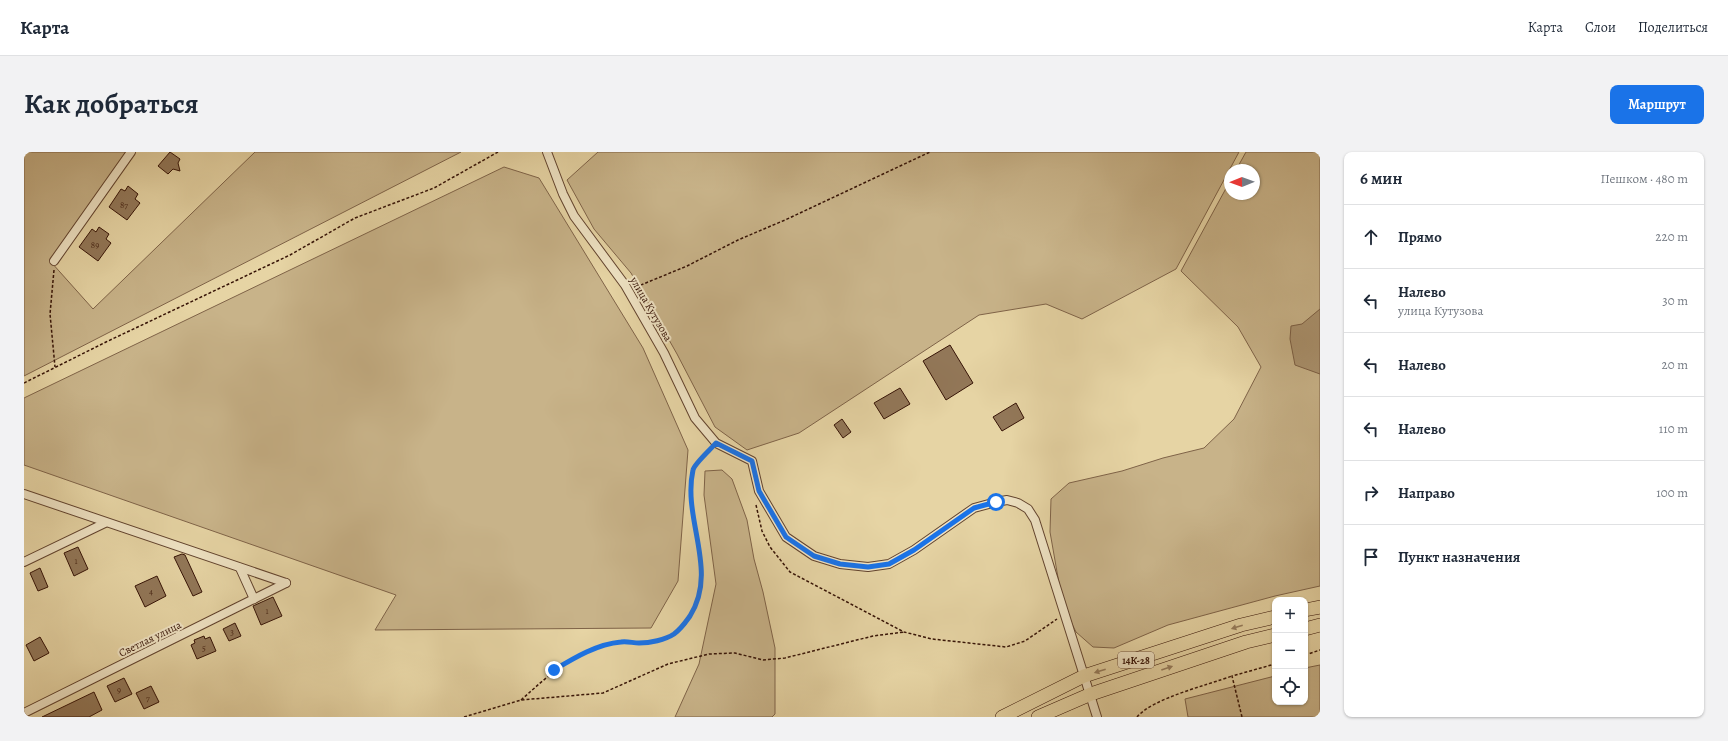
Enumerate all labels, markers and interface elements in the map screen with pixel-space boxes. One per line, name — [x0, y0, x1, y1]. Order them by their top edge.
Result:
text: Карта — [20, 15, 69, 41]
text: Карта — [1528, 18, 1563, 37]
text: Слои — [1585, 18, 1616, 37]
text: Поделиться — [1638, 18, 1708, 37]
text: Как добраться — [24, 85, 199, 123]
button: Маршрут — [1610, 85, 1704, 124]
north arrow — [1224, 164, 1260, 200]
text: 6 мин — [1360, 167, 1402, 190]
text: Пешком · 480 m — [1600, 170, 1688, 187]
house number: 87 — [120, 199, 128, 211]
icon: ahead — [1360, 226, 1382, 248]
text: Прямо — [1398, 227, 1442, 247]
text: 220 m — [1655, 228, 1688, 245]
house number: 89 — [91, 239, 99, 251]
street label: улица Кутузова — [626, 273, 676, 345]
text: Налево — [1398, 282, 1446, 302]
icon: left — [1360, 290, 1382, 312]
text: 30 m — [1662, 292, 1688, 309]
text: улица Кутузова — [1398, 302, 1484, 319]
icon: left — [1360, 354, 1382, 376]
text: Налево — [1398, 355, 1446, 375]
text: 20 m — [1662, 356, 1688, 373]
icon: left — [1360, 418, 1382, 440]
text: Налево — [1398, 419, 1446, 439]
text: 110 m — [1659, 420, 1688, 437]
icon: right — [1360, 482, 1382, 504]
text: Направо — [1398, 483, 1455, 503]
text: 100 m — [1656, 484, 1688, 501]
route start — [987, 493, 1005, 511]
icon: arrive — [1360, 546, 1382, 568]
text: Пункт назначения — [1398, 547, 1520, 567]
house number: 1 — [74, 555, 78, 567]
house number: 4 — [149, 585, 153, 597]
map controls — [1272, 597, 1308, 705]
button: + — [1272, 597, 1308, 633]
house number: 1 — [265, 605, 269, 617]
street label: Светлая улица — [116, 617, 185, 661]
one-way arrow — [1231, 624, 1243, 630]
house number: 3 — [230, 626, 234, 638]
button: − — [1272, 633, 1308, 669]
house number: 5 — [202, 642, 206, 654]
road number: 14К-28 — [1118, 652, 1154, 668]
route end — [545, 661, 563, 679]
one-way arrow — [1162, 665, 1174, 671]
one-way arrow — [1094, 668, 1106, 674]
button: locate — [1272, 669, 1308, 705]
house number: 9 — [117, 684, 121, 696]
house number: 7 — [146, 692, 150, 704]

